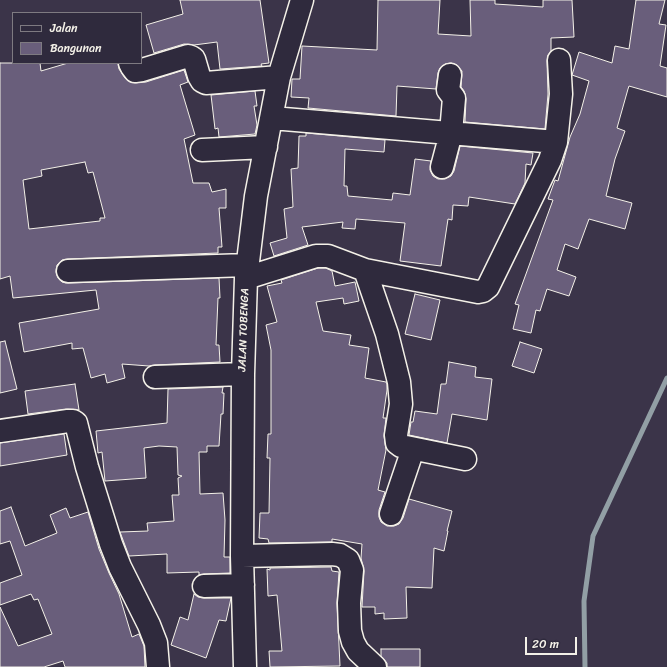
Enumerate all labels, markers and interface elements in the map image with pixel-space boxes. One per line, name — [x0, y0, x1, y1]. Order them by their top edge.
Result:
legend — [12, 12, 142, 64]
text: Jalan — [50, 17, 78, 39]
text: Bangunan — [50, 37, 102, 59]
street label: JALAN TOBENGA — [236, 288, 252, 372]
scale bar — [527, 629, 579, 655]
text: 20 m — [532, 633, 559, 655]

